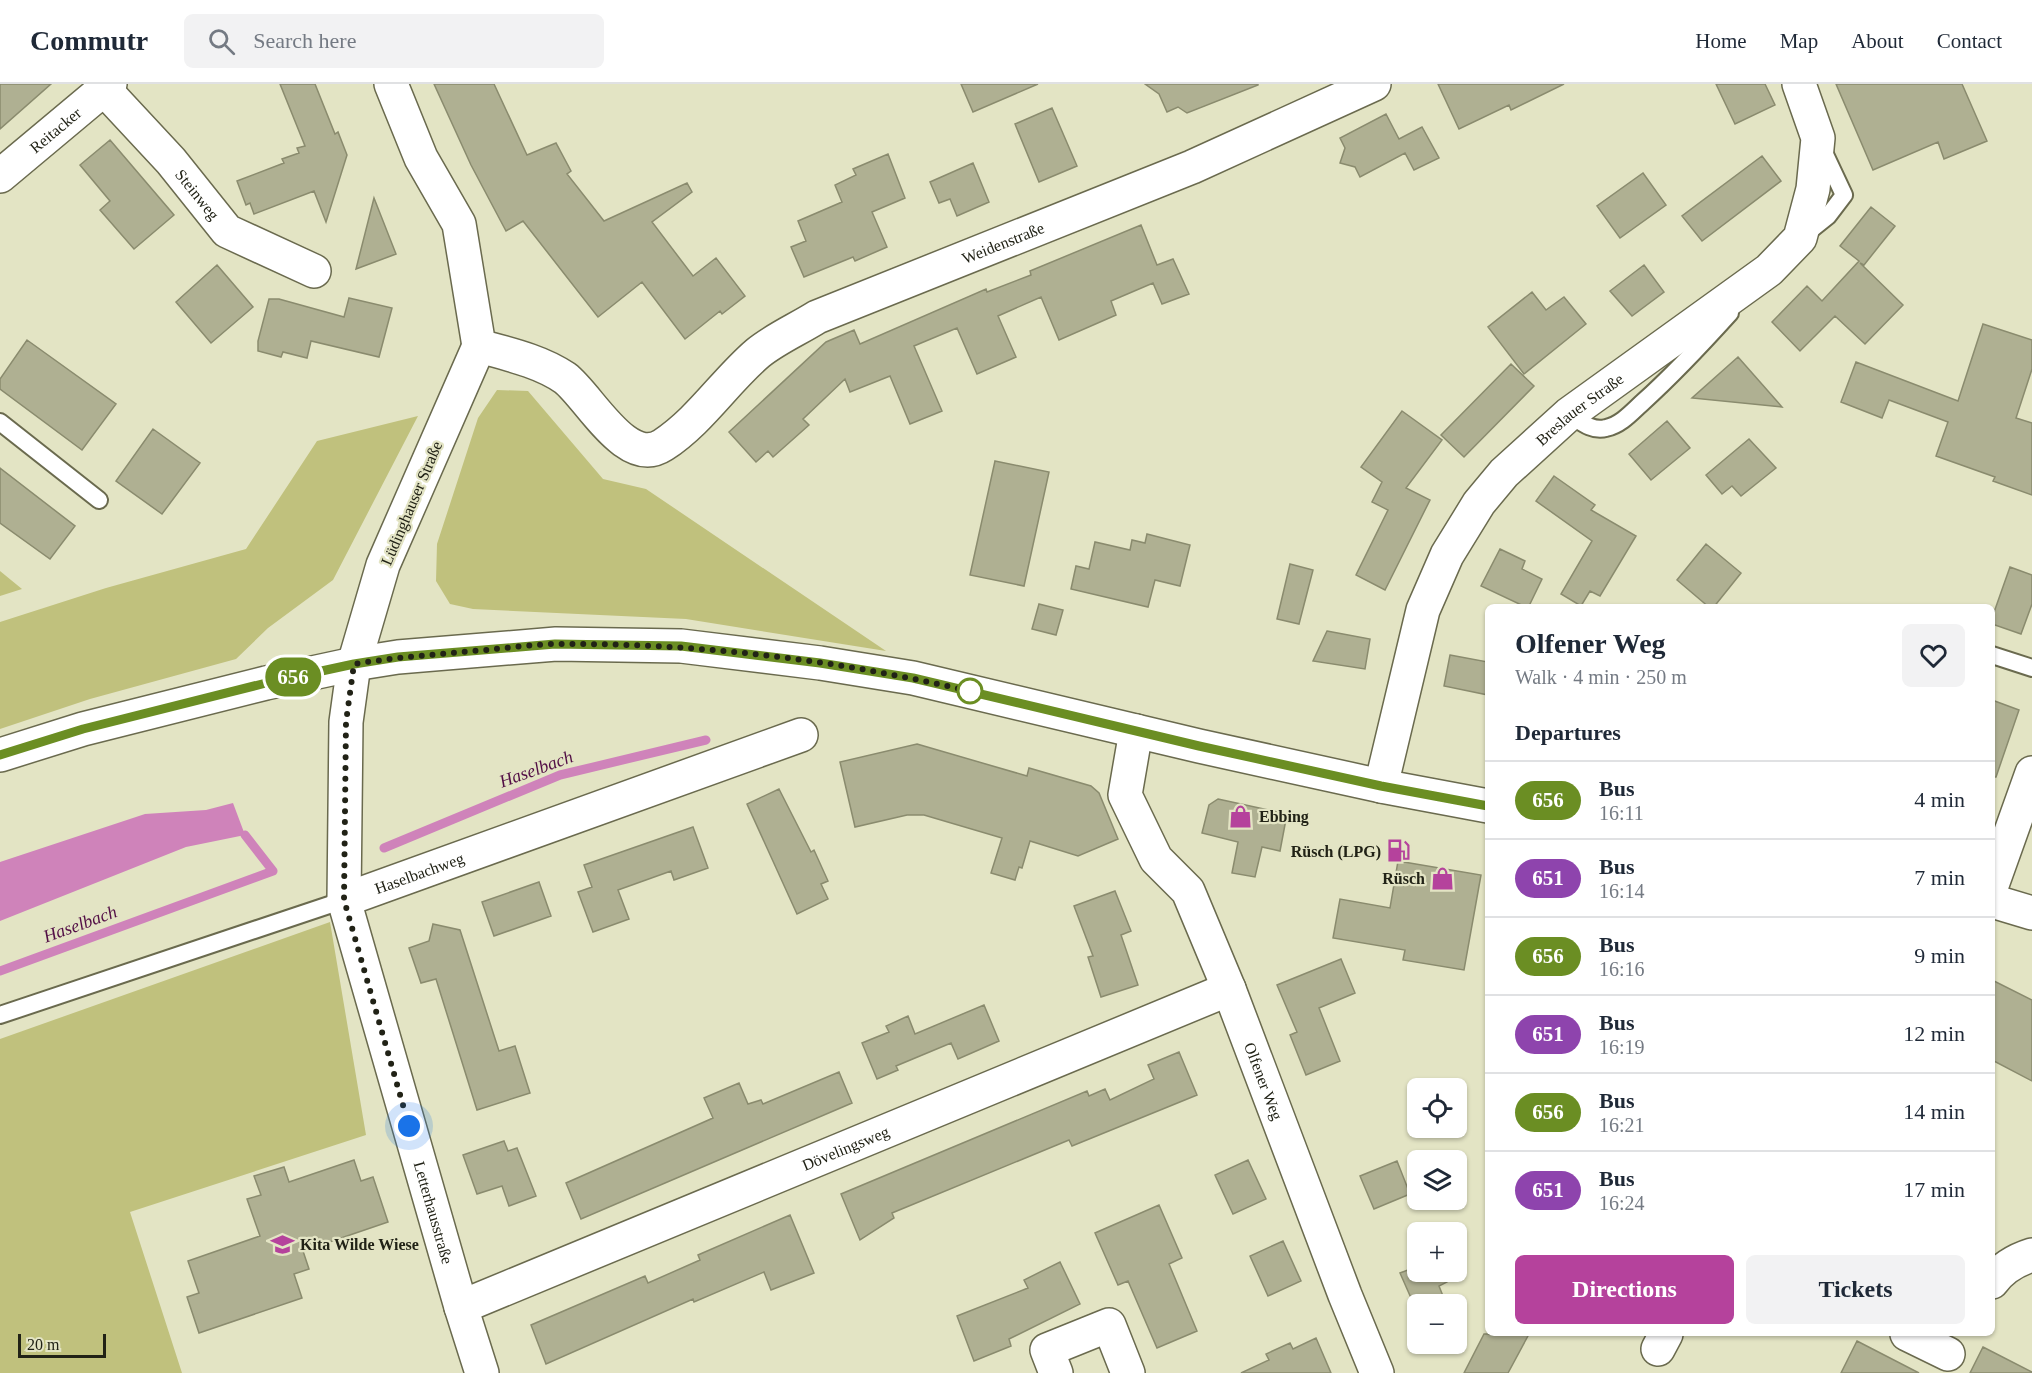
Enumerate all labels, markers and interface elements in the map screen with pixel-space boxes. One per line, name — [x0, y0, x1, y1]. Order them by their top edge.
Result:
search box — [184, 14, 604, 68]
text: Commutr — [30, 25, 148, 56]
icon: search — [205, 25, 238, 58]
text: Search here — [253, 28, 356, 53]
text: Home — [1695, 29, 1747, 53]
text: Map — [1780, 29, 1818, 53]
text: About — [1851, 29, 1904, 53]
text: Contact — [1937, 29, 2002, 53]
street label: Reitacker — [27, 104, 85, 156]
street label: Steinweg — [172, 166, 223, 224]
street label: Weidenstraße — [960, 219, 1047, 267]
street label: Breslauer Straße — [1533, 370, 1626, 449]
street label: Lüdinghauser Straße — [378, 439, 446, 568]
button: heart — [1902, 624, 1965, 687]
text: Olfener Weg — [1515, 628, 1666, 659]
line badge: 656 — [258, 658, 328, 696]
text: 656 — [277, 665, 309, 689]
text: Walk · 4 min · 250 m — [1515, 666, 1687, 688]
unlabelled marker — [957, 678, 983, 704]
text: Departures — [1515, 720, 1621, 745]
water label: Haselbach — [495, 746, 576, 792]
text: Bus — [1599, 776, 1634, 801]
text: 4 min — [1914, 787, 1965, 812]
text: 656 — [1532, 788, 1564, 812]
text: 16:11 — [1599, 802, 1644, 824]
shop icon: Ebbing — [1228, 803, 1254, 829]
place label: Ebbing — [1259, 808, 1309, 826]
fuel station icon: Rüsch (LPG) — [1386, 838, 1412, 864]
place label: Rüsch (LPG) — [1291, 843, 1381, 861]
street label: Haselbachweg — [373, 849, 467, 897]
text: Bus — [1599, 854, 1634, 879]
shop icon: Rüsch — [1430, 865, 1456, 891]
text: 7 min — [1914, 865, 1965, 890]
text: 651 — [1532, 866, 1564, 890]
place label: Rüsch — [1382, 870, 1425, 887]
text: 16:14 — [1599, 880, 1645, 902]
water label: Haselbach — [39, 901, 120, 947]
text: Bus — [1599, 932, 1634, 957]
text: 9 min — [1914, 943, 1965, 968]
text: 656 — [1532, 944, 1564, 968]
text: 16:16 — [1599, 958, 1645, 980]
text: Bus — [1599, 1010, 1634, 1035]
text: 12 min — [1903, 1021, 1965, 1046]
text: 651 — [1532, 1022, 1564, 1046]
text: 16:19 — [1599, 1036, 1645, 1058]
street label: Olfener Weg — [1241, 1040, 1286, 1123]
map controls — [1407, 1078, 1467, 1354]
button: locate — [1407, 1078, 1467, 1138]
text: Bus — [1599, 1088, 1634, 1113]
text: 14 min — [1903, 1099, 1965, 1124]
text: 656 — [1532, 1100, 1564, 1124]
your location — [394, 1111, 424, 1141]
text: 16:21 — [1599, 1114, 1645, 1136]
street label: Dövelingsweg — [800, 1123, 892, 1174]
button: layers — [1407, 1150, 1467, 1210]
street label: Letterhausstraße — [411, 1159, 456, 1266]
text: Bus — [1599, 1166, 1634, 1191]
text: 17 min — [1903, 1177, 1965, 1202]
text: 651 — [1532, 1178, 1564, 1202]
text: 16:24 — [1599, 1192, 1645, 1214]
button: + — [1407, 1222, 1467, 1282]
school or university icon: Kita Wilde Wiese — [269, 1231, 295, 1257]
place label: Kita Wilde Wiese — [300, 1236, 419, 1253]
button: Directions — [1515, 1255, 1734, 1324]
button: Tickets — [1746, 1255, 1965, 1324]
button: − — [1407, 1294, 1467, 1354]
scale bar — [18, 1331, 106, 1358]
text: 20 m — [27, 1336, 59, 1353]

